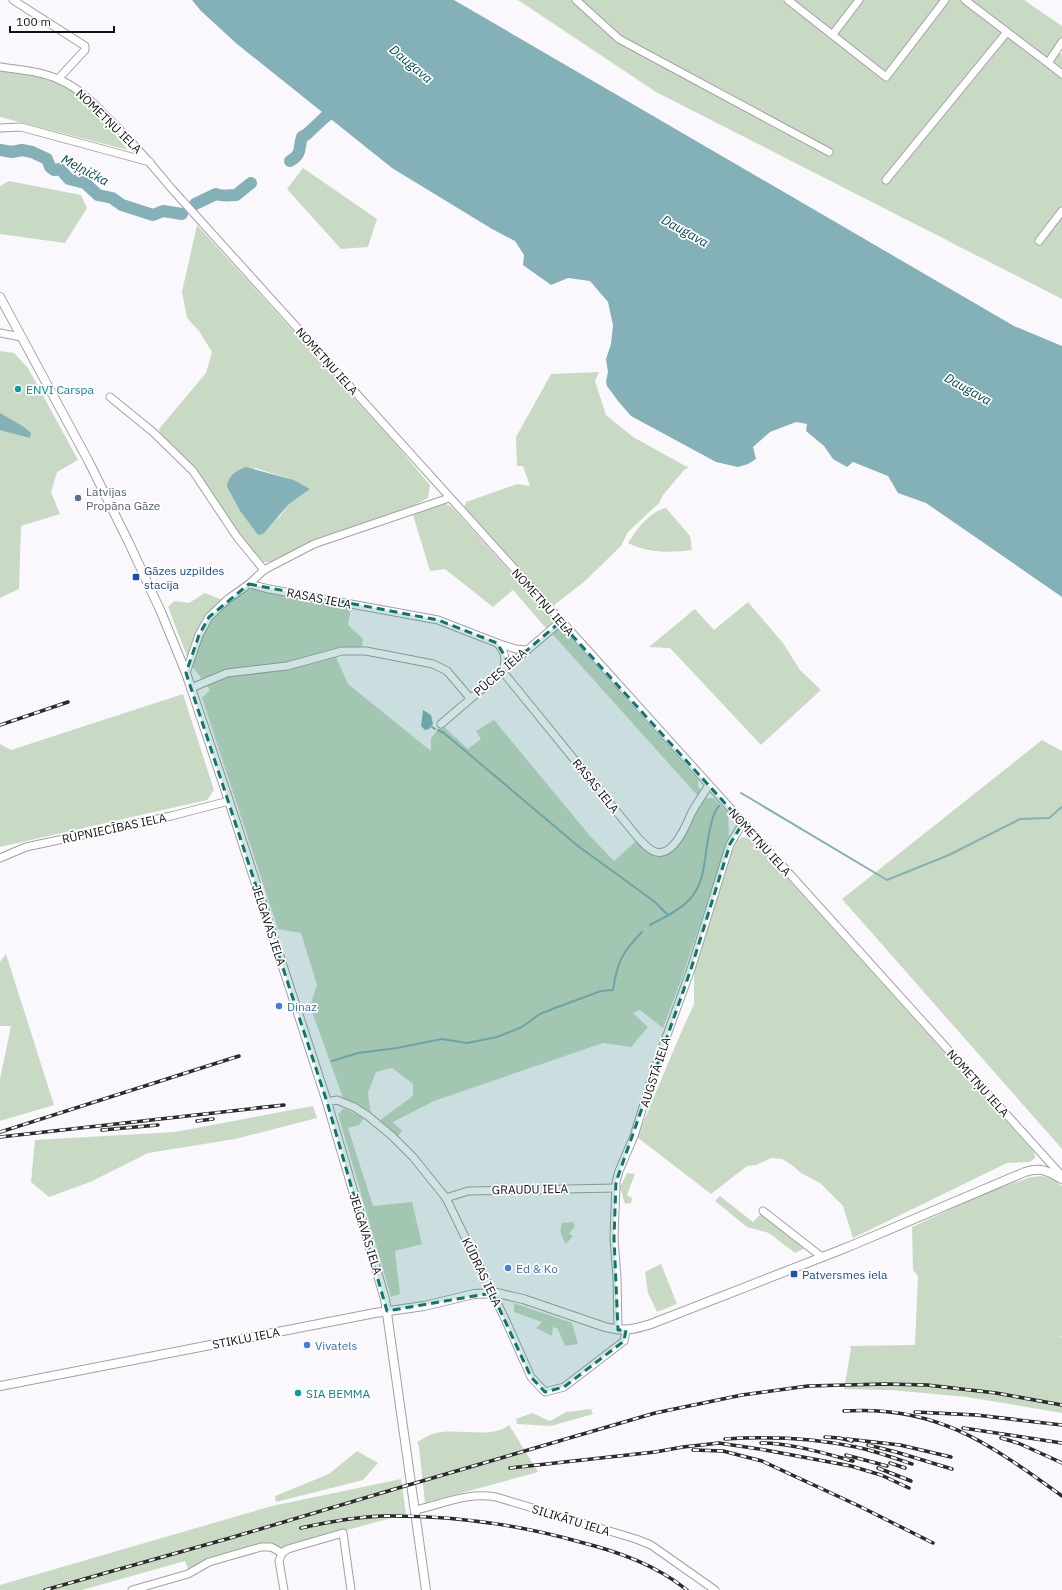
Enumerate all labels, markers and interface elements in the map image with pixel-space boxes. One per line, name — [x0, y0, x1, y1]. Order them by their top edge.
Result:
scale bar — [10, 8, 114, 34]
text: 100 m — [16, 14, 51, 29]
water label: Daugava — [386, 41, 436, 87]
street label: NOMETŅU IELA — [73, 86, 145, 156]
water label: Meļņička — [58, 150, 112, 190]
water label: Daugava — [658, 211, 712, 251]
street label: NOMETŅU IELA — [293, 324, 361, 398]
water label: Daugava — [941, 369, 995, 409]
place label: ENVI Carspa — [26, 382, 94, 397]
marker: ENVI Carspa — [13, 384, 23, 394]
place label: Latvijas Propāna Gāze — [86, 484, 161, 513]
marker: Latvijas Propāna Gāze — [73, 493, 83, 503]
place label: Gāzes uzpildes stacija — [144, 563, 225, 592]
street label: NOMETŅU IELA — [509, 565, 577, 639]
marker: Gāzes uzpildes stacija — [131, 572, 141, 582]
street label: RASAS IELA — [285, 584, 353, 612]
street label: PŪCES IELA — [470, 645, 530, 699]
street label: RASAS IELA — [570, 756, 623, 816]
street label: NOMETŅU IELA — [726, 805, 794, 879]
street label: RŪPNIECĪBAS IELA — [60, 810, 168, 846]
street label: JELGAVAS IELA — [249, 883, 289, 968]
place label: Dinaz — [287, 999, 317, 1014]
marker: Dinaz — [274, 1001, 284, 1011]
street label: AUGSTĀ IELA — [637, 1035, 674, 1109]
street label: NOMETŅU IELA — [944, 1046, 1012, 1120]
street label: GRAUDU IELA — [492, 1181, 569, 1197]
street label: JELGAVAS IELA — [346, 1191, 386, 1277]
street label: KŪDRAS IELA — [459, 1235, 505, 1309]
place label: Ed & Ko — [516, 1261, 558, 1276]
marker: Ed & Ko — [503, 1263, 513, 1273]
place label: Patversmes iela — [802, 1267, 888, 1282]
marker: Patversmes iela — [789, 1269, 799, 1279]
street label: STIKLU IELA — [211, 1324, 281, 1352]
place label: Vivatels — [315, 1338, 358, 1353]
marker: Vivatels — [302, 1340, 312, 1350]
place label: SIA BEMMA — [306, 1386, 371, 1401]
marker: SIA BEMMA — [293, 1388, 303, 1398]
street label: SILIKĀTU IELA — [530, 1501, 612, 1539]

